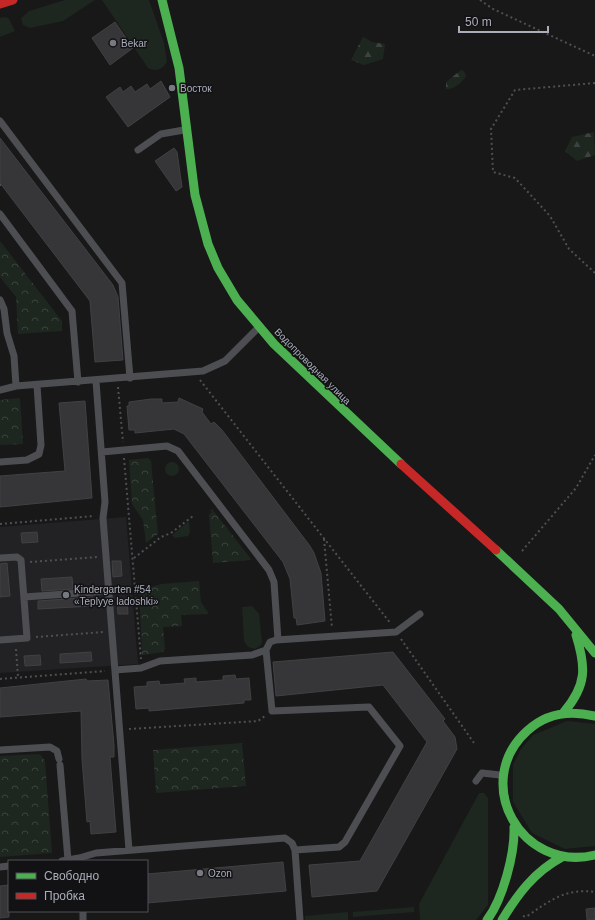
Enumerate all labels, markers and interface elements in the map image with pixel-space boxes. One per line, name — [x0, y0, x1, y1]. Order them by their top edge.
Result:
scale bar — [459, 8, 548, 34]
text: 50 m — [465, 15, 492, 29]
marker: Bekar — [108, 38, 118, 48]
place label: Bekar — [121, 38, 148, 49]
marker: Восток — [167, 83, 177, 93]
place label: Восток — [180, 83, 212, 94]
street label: Водопроводная улица — [272, 326, 353, 407]
place label: Kindergarten #54 «Teplyye ladoshki» — [74, 584, 159, 607]
marker: Kindergarten #54 «Teplyye ladoshki» — [61, 590, 71, 600]
legend — [8, 860, 148, 912]
marker: Ozon — [195, 868, 205, 878]
place label: Ozon — [208, 868, 232, 879]
text: Свободно — [44, 869, 99, 883]
text: Пробка — [44, 889, 85, 903]

